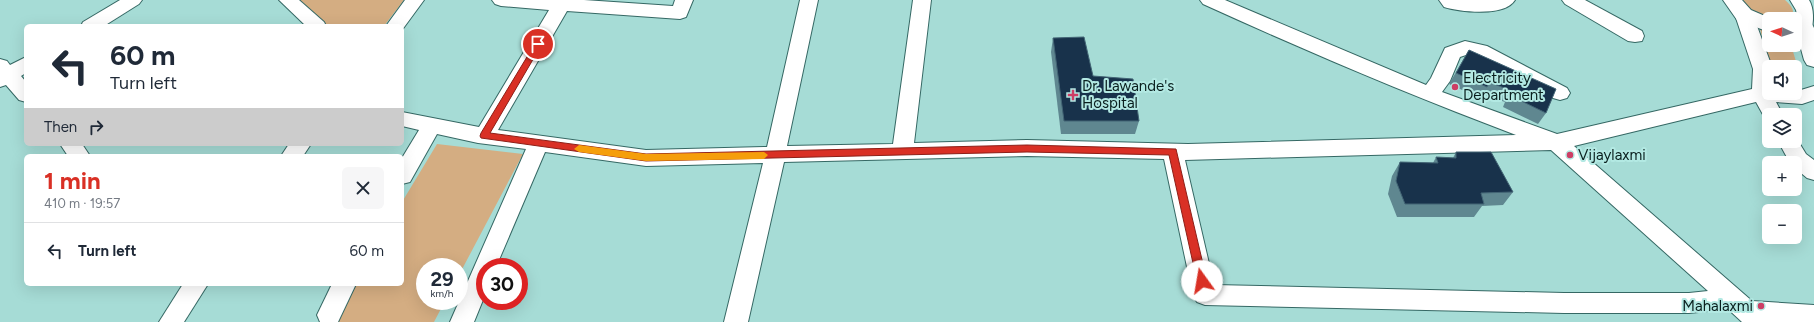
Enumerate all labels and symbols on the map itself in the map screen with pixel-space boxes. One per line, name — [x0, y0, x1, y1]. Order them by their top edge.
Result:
north arrow — [1762, 12, 1802, 52]
pin — [521, 27, 555, 61]
place label: Electricity Department — [1463, 69, 1544, 104]
place label: Dr. Lawande's Hospital — [1082, 77, 1174, 112]
marker: Electricity Department — [1450, 82, 1460, 92]
marker: Dr. Lawande's Hospital — [1067, 89, 1079, 101]
place label: Vijaylaxmi — [1578, 146, 1646, 164]
marker: Vijaylaxmi — [1565, 150, 1575, 160]
speed limit sign: 30 — [476, 258, 528, 310]
position arrow — [1181, 260, 1223, 302]
place label: Mahalaxmi — [1682, 297, 1753, 315]
marker: Mahalaxmi — [1756, 301, 1766, 311]

